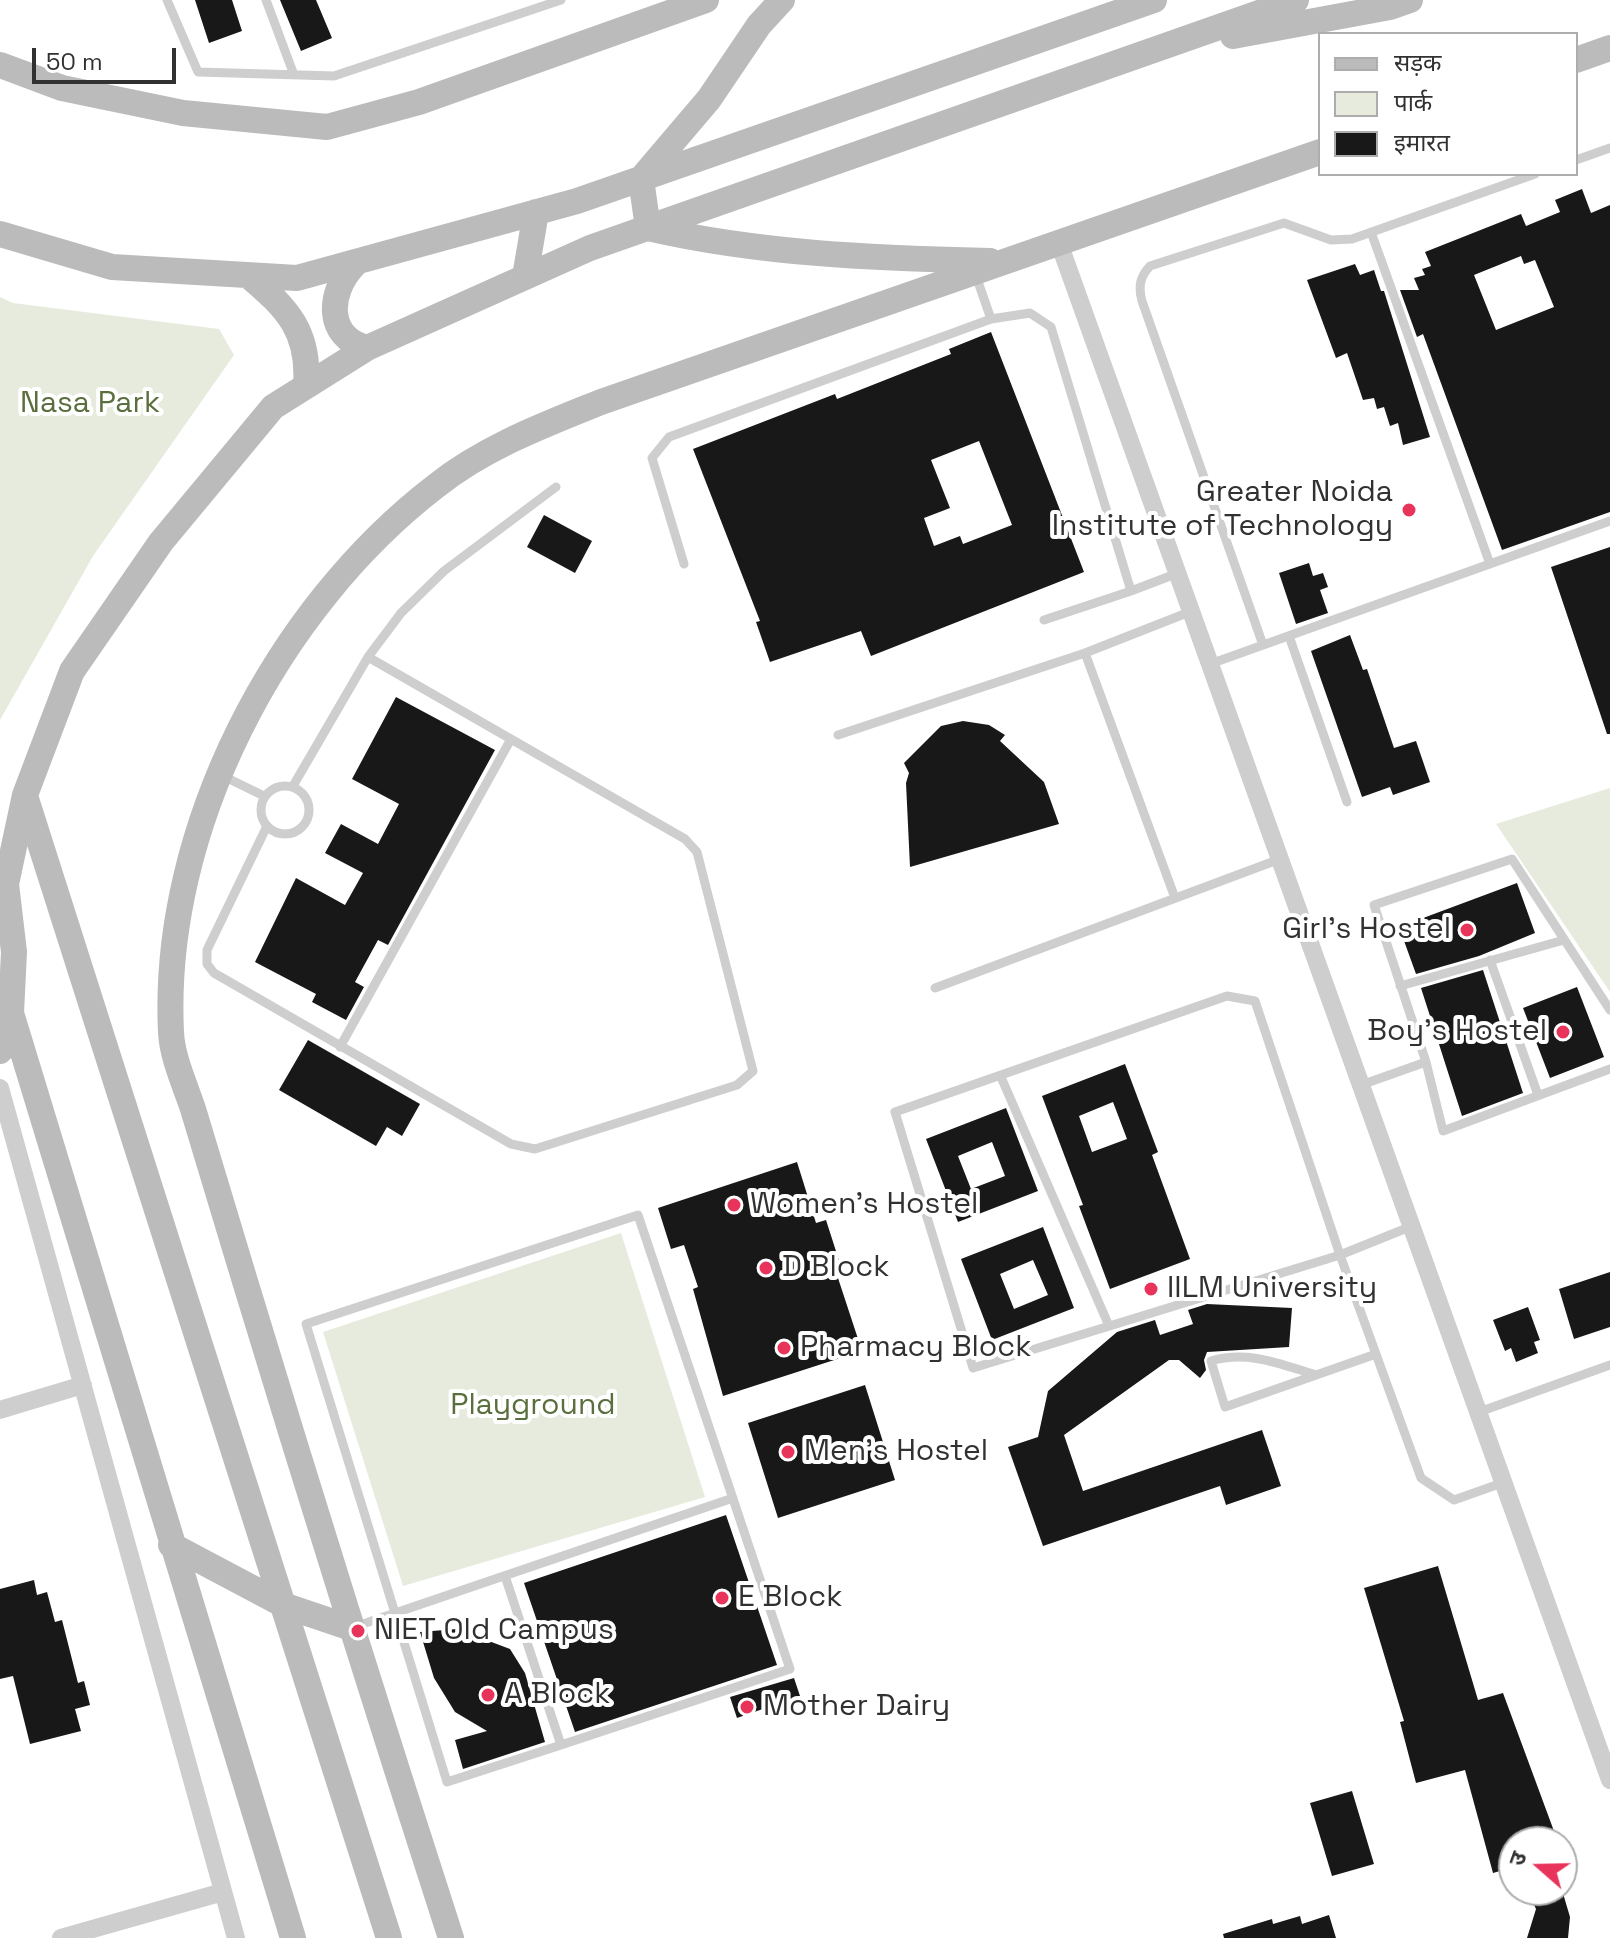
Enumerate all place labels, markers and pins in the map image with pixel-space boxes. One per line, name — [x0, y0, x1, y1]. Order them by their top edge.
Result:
place label: Greater Noida Institute of Technology — [1052, 475, 1393, 546]
marker: Greater Noida Institute of Technology — [1400, 501, 1418, 519]
place label: Girl's Hostel — [1282, 912, 1451, 948]
marker: Girl's Hostel — [1458, 921, 1476, 939]
place label: Boy's Hostel — [1367, 1014, 1547, 1050]
marker: Boy's Hostel — [1554, 1023, 1572, 1041]
place label: Women's Hostel — [750, 1187, 978, 1223]
marker: Women's Hostel — [725, 1196, 743, 1214]
place label: D Block — [782, 1250, 889, 1286]
marker: D Block — [757, 1259, 775, 1277]
place label: IILM University — [1167, 1271, 1377, 1307]
marker: IILM University — [1142, 1280, 1160, 1298]
place label: Pharmacy Block — [800, 1330, 1031, 1366]
marker: Pharmacy Block — [775, 1339, 793, 1357]
place label: Men's Hostel — [804, 1434, 988, 1470]
marker: Men's Hostel — [779, 1443, 797, 1461]
place label: E Block — [738, 1580, 842, 1616]
marker: E Block — [713, 1589, 731, 1607]
place label: NIET Old Campus — [374, 1613, 614, 1649]
marker: NIET Old Campus — [349, 1622, 367, 1640]
place label: A Block — [504, 1677, 610, 1713]
marker: A Block — [479, 1686, 497, 1704]
place label: Mother Dairy — [763, 1689, 950, 1725]
marker: Mother Dairy — [738, 1698, 756, 1716]

